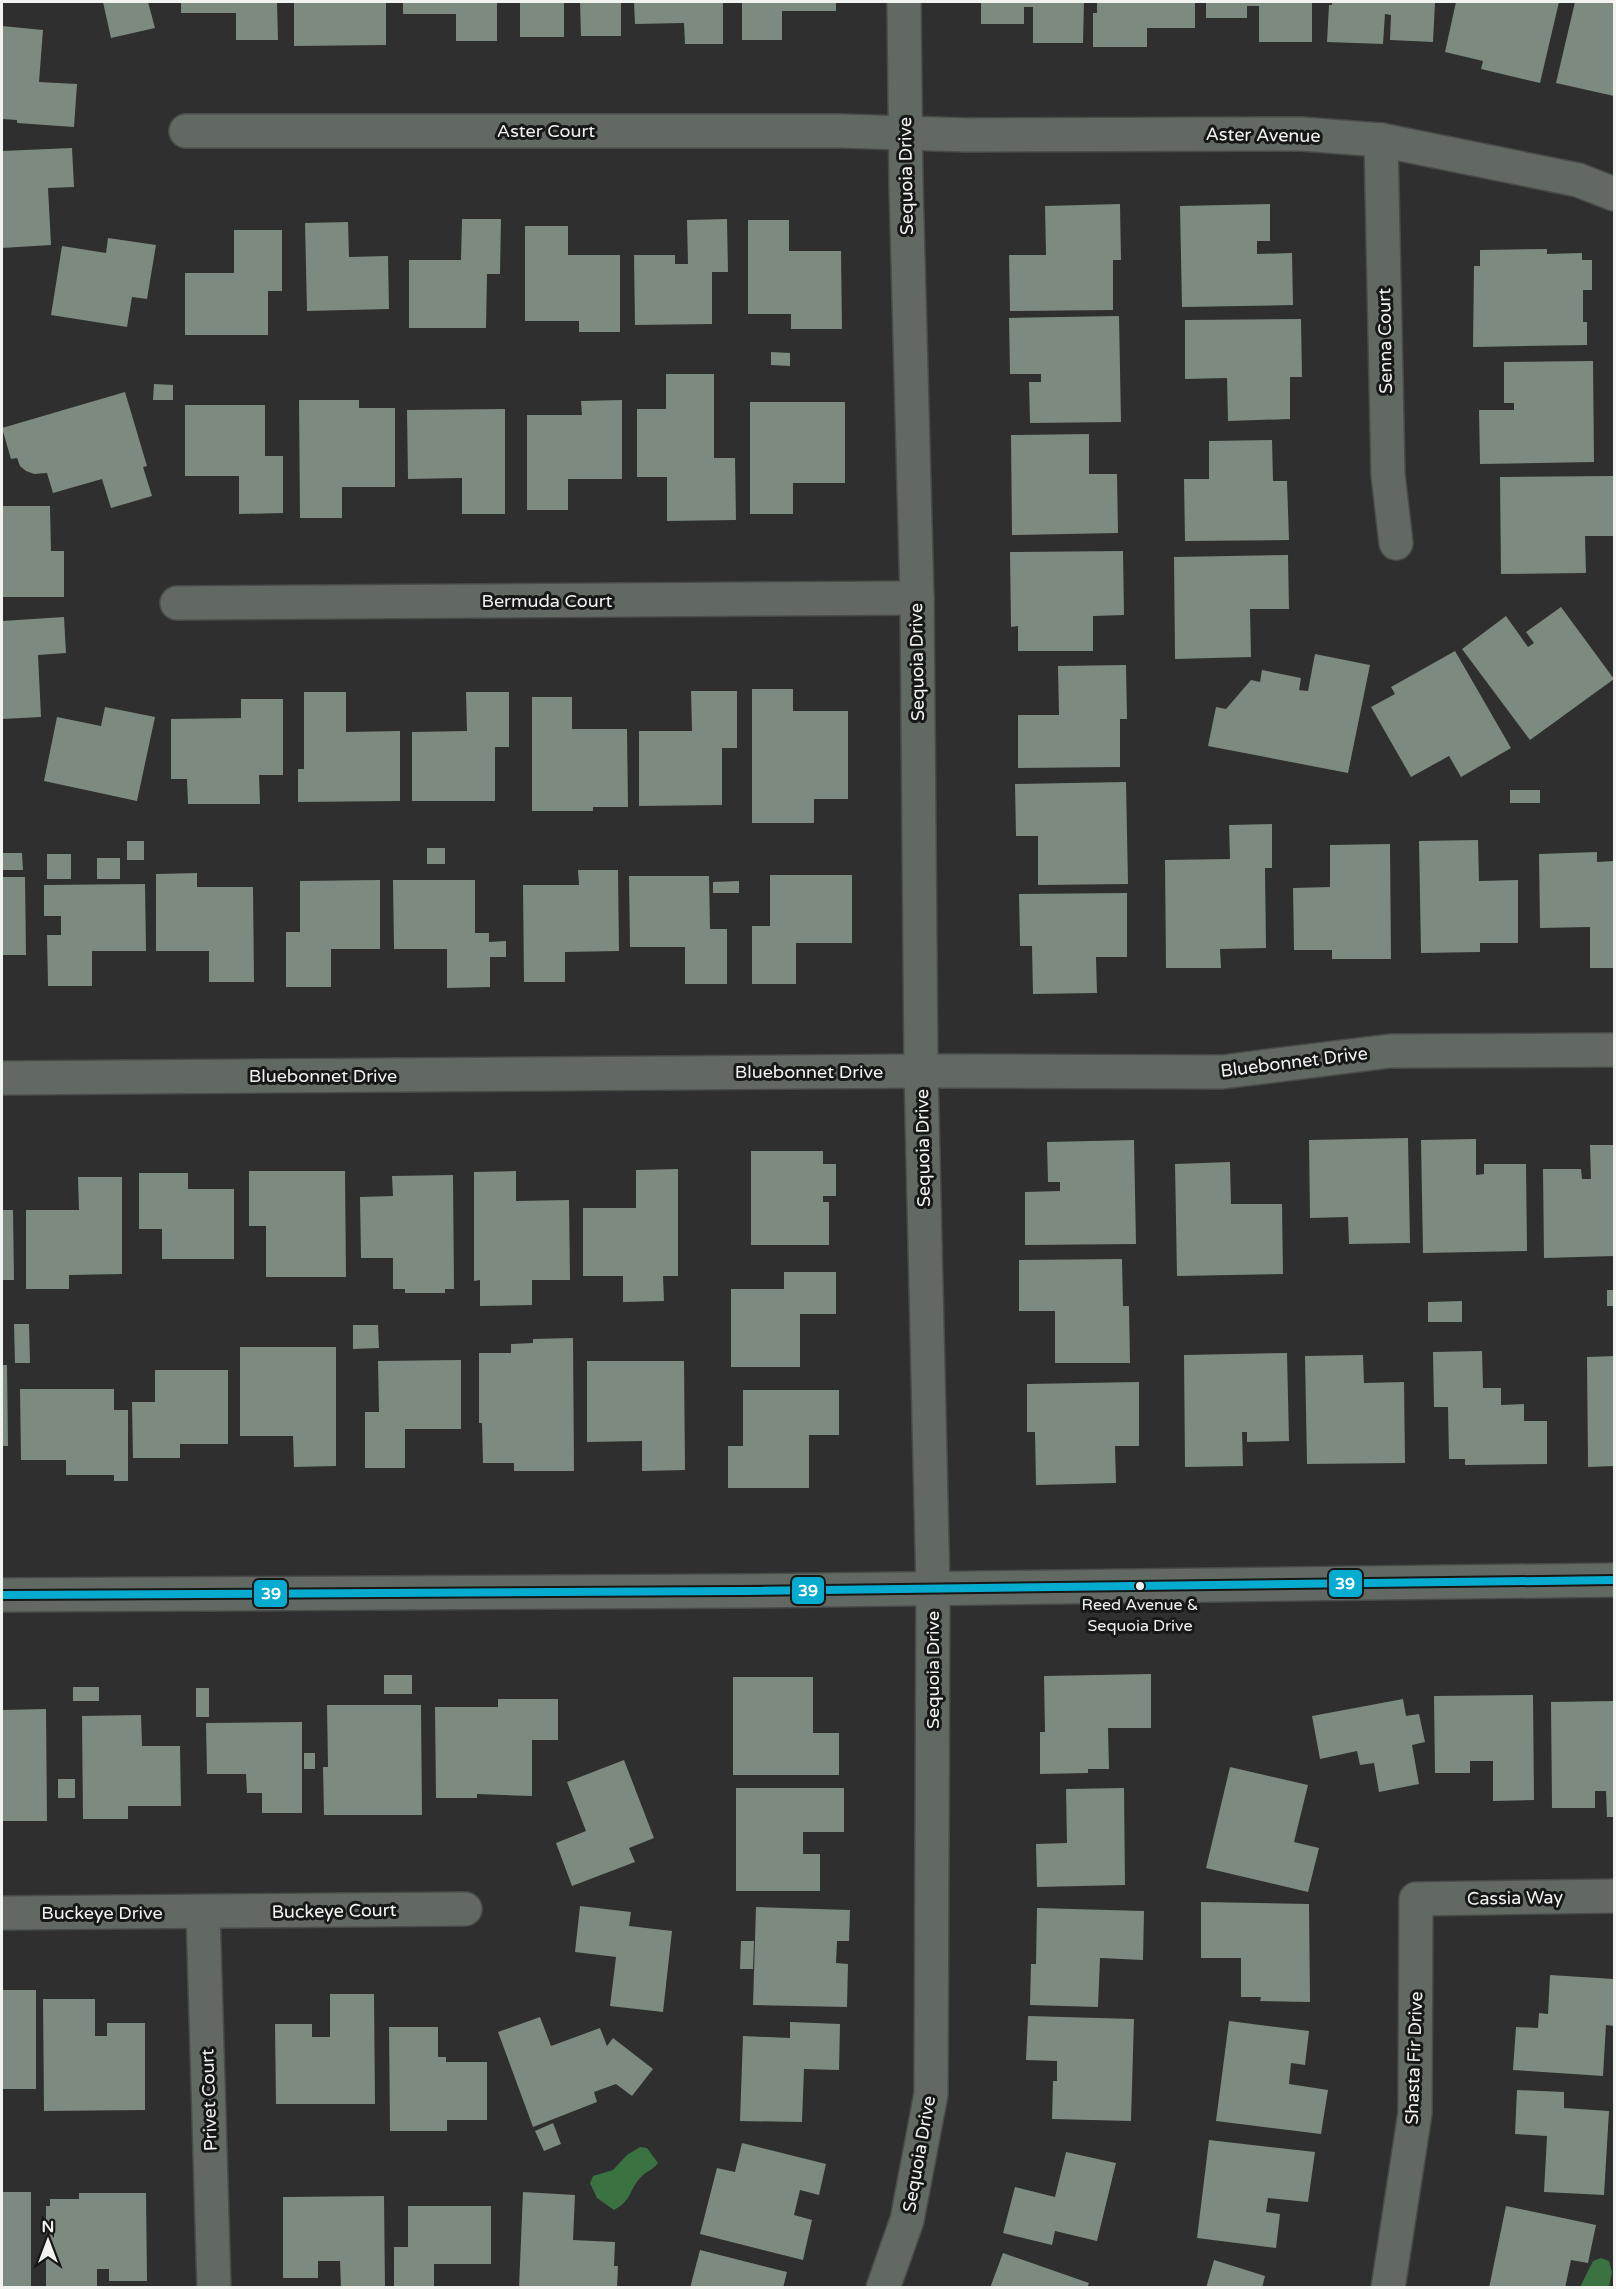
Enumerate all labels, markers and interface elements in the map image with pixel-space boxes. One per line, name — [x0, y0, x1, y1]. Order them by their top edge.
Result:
street label: Sequoia Drive — [894, 117, 918, 235]
street label: Aster Court — [497, 120, 595, 142]
street label: Aster Avenue — [1205, 123, 1321, 147]
street label: Senna Court — [1373, 288, 1397, 394]
street label: Bermuda Court — [482, 590, 613, 612]
street label: Sequoia Drive — [905, 603, 929, 721]
street label: Bluebonnet Drive — [1219, 1042, 1369, 1082]
street label: Bluebonnet Drive — [735, 1061, 883, 1083]
street label: Bluebonnet Drive — [249, 1065, 397, 1087]
street label: Sequoia Drive — [911, 1089, 935, 1207]
line badge: 39 — [1328, 1569, 1363, 1598]
text: 39 — [1335, 1574, 1355, 1594]
line badge: 39 — [791, 1576, 825, 1605]
line badge: 39 — [253, 1579, 288, 1608]
marker: Reed Avenue & Sequoia Drive — [1134, 1580, 1146, 1592]
text: 39 — [798, 1581, 818, 1601]
text: 39 — [261, 1584, 281, 1604]
place label: Reed Avenue & Sequoia Drive — [1082, 1595, 1198, 1636]
street label: Sequoia Drive — [922, 1611, 944, 1729]
street label: Cassia Way — [1467, 1886, 1564, 1910]
street label: Buckeye Court — [271, 1899, 397, 1923]
street label: Buckeye Drive — [41, 1902, 163, 1924]
street label: Shasta Fir Drive — [1401, 1991, 1427, 2125]
street label: Privet Court — [196, 2048, 222, 2152]
street label: Sequoia Drive — [898, 2094, 940, 2214]
north arrow — [18, 2211, 78, 2271]
text: N — [42, 2217, 54, 2237]

